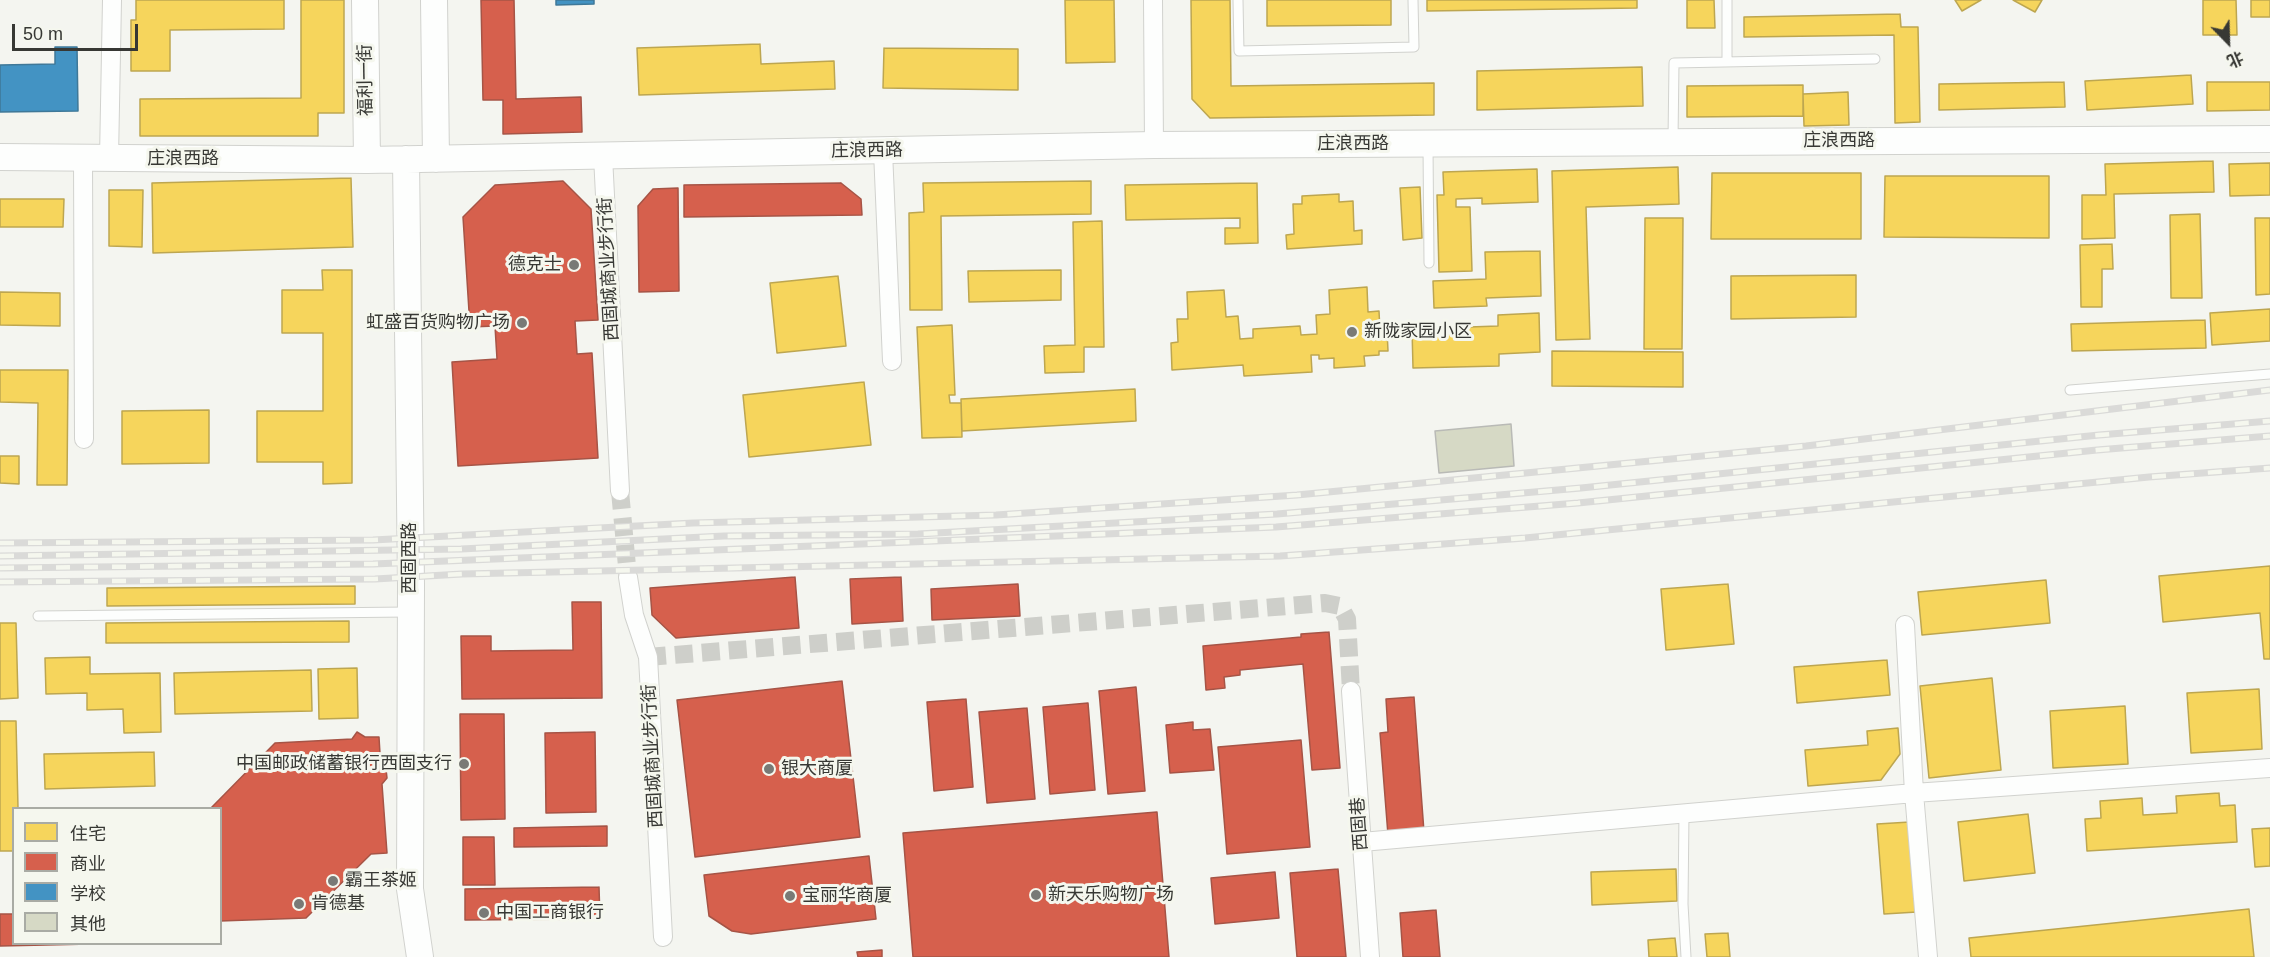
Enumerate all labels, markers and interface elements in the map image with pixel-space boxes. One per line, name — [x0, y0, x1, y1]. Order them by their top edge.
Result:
scale bar — [15, 12, 141, 50]
north arrow — [2198, 12, 2258, 72]
text: 50 m — [23, 24, 63, 44]
street label: 福利一街 — [355, 44, 377, 116]
text: 北 — [2225, 48, 2246, 70]
street label: 庄浪西路 — [1803, 130, 1875, 152]
street label: 庄浪西路 — [1317, 133, 1389, 155]
street label: 庄浪西路 — [831, 140, 903, 162]
street label: 庄浪西路 — [147, 148, 219, 170]
street label: 西固城商业步行街 — [594, 197, 624, 341]
place label: 德克士 — [508, 254, 562, 276]
marker: 德克士 — [567, 258, 581, 272]
place label: 虹盛百货购物广场 — [366, 312, 510, 334]
marker: 虹盛百货购物广场 — [515, 316, 529, 330]
place label: 新陇家园小区 — [1364, 321, 1472, 343]
marker: 新陇家园小区 — [1345, 325, 1359, 339]
street label: 西固西路 — [399, 522, 421, 594]
street label: 西固城商业步行街 — [638, 684, 668, 828]
place label: 中国邮政储蓄银行西固支行 — [236, 753, 452, 775]
marker: 中国邮政储蓄银行西固支行 — [457, 757, 471, 771]
place label: 银大商厦 — [781, 758, 853, 780]
marker: 银大商厦 — [762, 762, 776, 776]
street label: 西固巷 — [1347, 796, 1373, 852]
legend — [12, 807, 222, 945]
text: 住宅 — [70, 824, 106, 844]
text: 商业 — [70, 854, 106, 874]
place label: 霸王茶姬 — [345, 870, 417, 892]
marker: 霸王茶姬 — [326, 874, 340, 888]
text: 学校 — [70, 884, 106, 904]
place label: 新天乐购物广场 — [1048, 884, 1174, 906]
place label: 宝丽华商厦 — [802, 885, 892, 907]
marker: 新天乐购物广场 — [1029, 888, 1043, 902]
marker: 宝丽华商厦 — [783, 889, 797, 903]
place label: 肯德基 — [311, 893, 365, 915]
marker: 肯德基 — [292, 897, 306, 911]
place label: 中国工商银行 — [496, 902, 604, 924]
marker: 中国工商银行 — [477, 906, 491, 920]
text: 其他 — [70, 914, 106, 934]

